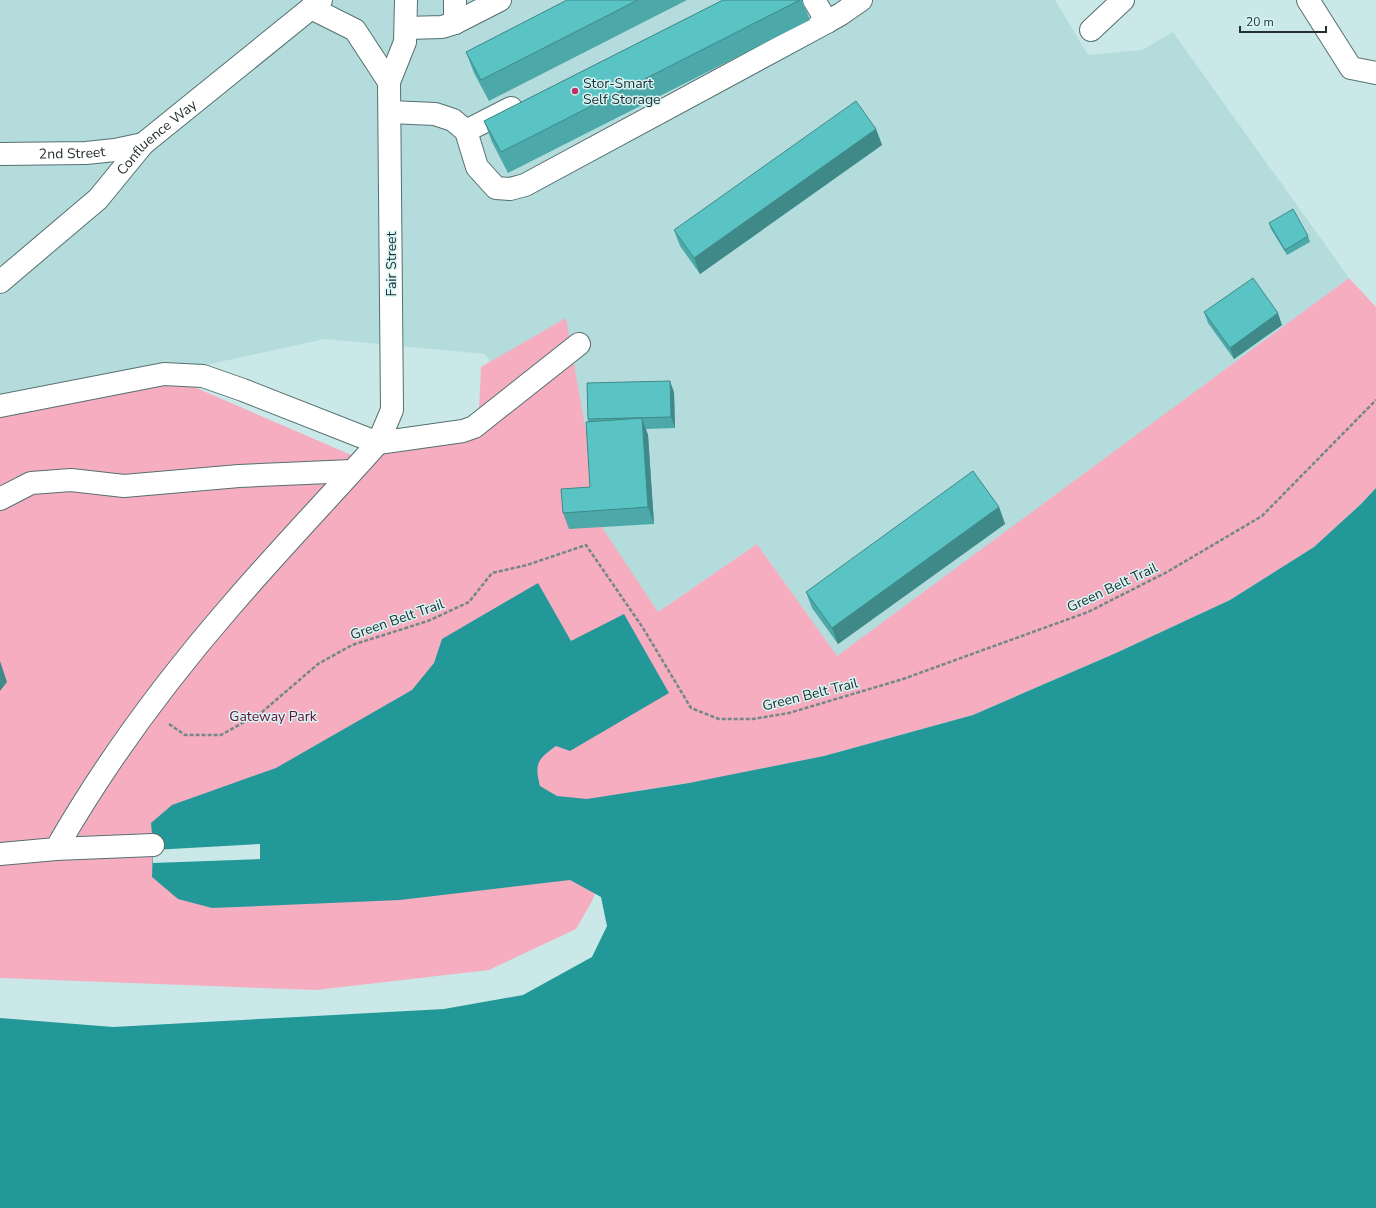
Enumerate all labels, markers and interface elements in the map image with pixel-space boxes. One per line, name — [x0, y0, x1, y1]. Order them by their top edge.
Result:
scale bar — [1240, 8, 1326, 34]
text: 20 m — [1246, 14, 1274, 30]
place label: Stor-Smart Self Storage — [583, 74, 661, 109]
marker: Stor-Smart Self Storage — [570, 86, 580, 96]
street label: Confluence Way — [112, 95, 201, 179]
street label: 2nd Street — [39, 142, 106, 164]
street label: Fair Street — [382, 231, 401, 296]
street label: Green Belt Trail — [1064, 558, 1161, 617]
street label: Green Belt Trail — [348, 594, 447, 644]
street label: Green Belt Trail — [760, 673, 861, 716]
park label: Gateway Park — [229, 707, 318, 726]

